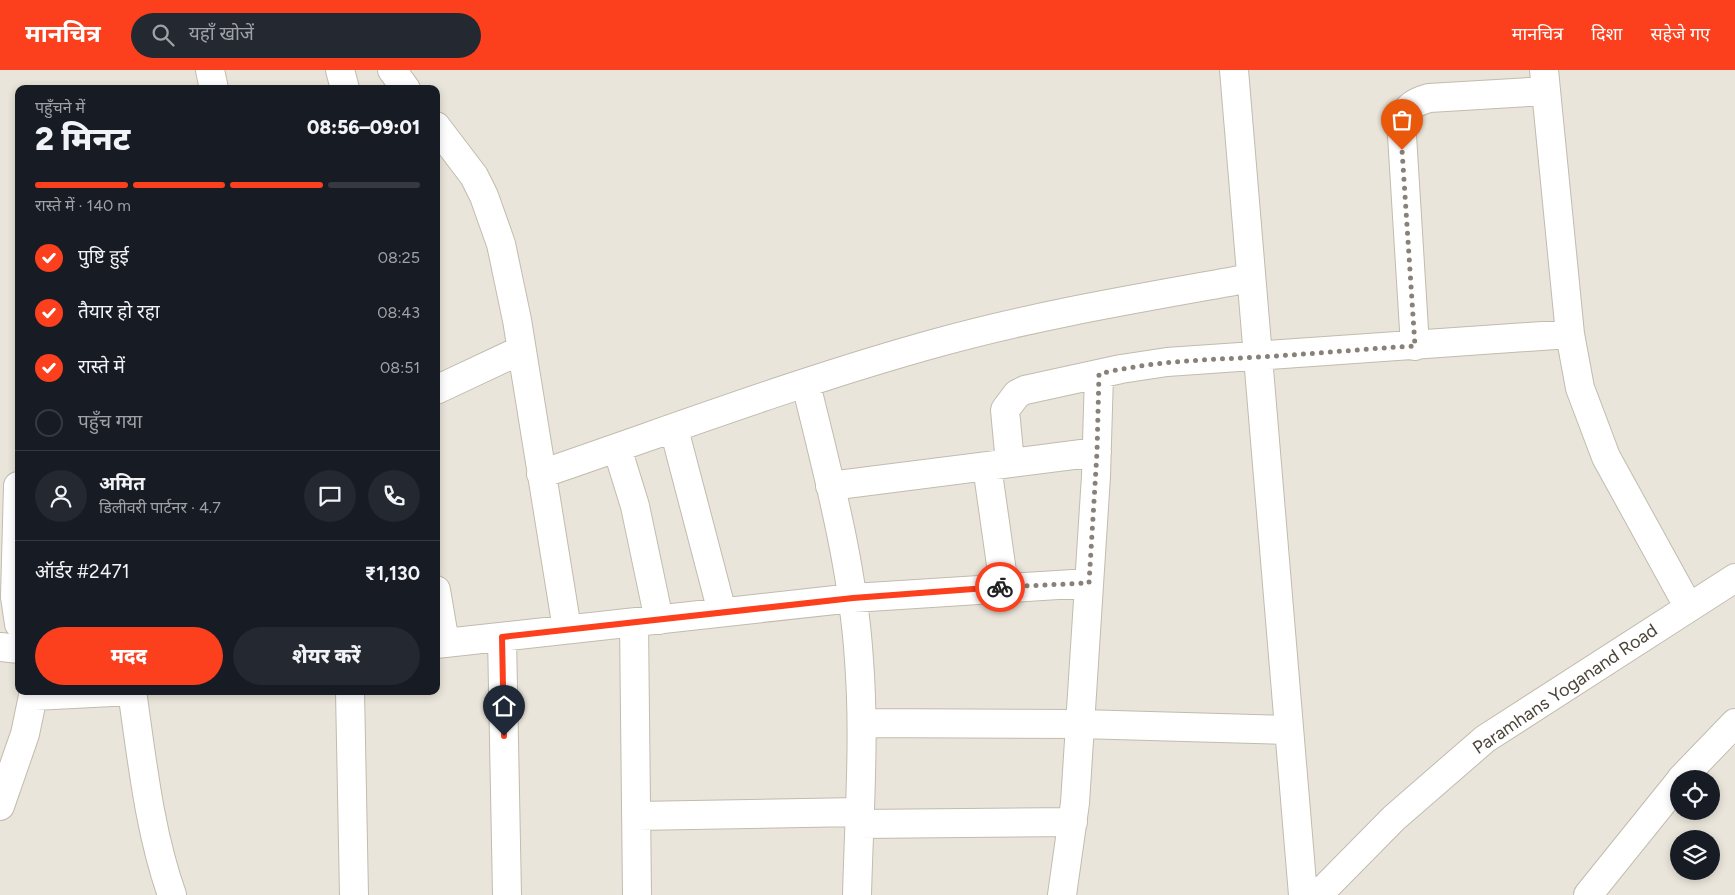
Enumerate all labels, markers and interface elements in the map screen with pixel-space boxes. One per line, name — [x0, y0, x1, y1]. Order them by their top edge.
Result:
search box — [131, 13, 481, 58]
text: मानचित्र — [25, 19, 101, 48]
icon: search — [149, 21, 177, 49]
text: यहाँ खोजें — [189, 22, 254, 45]
text: मानचित्र — [1512, 23, 1563, 45]
text: दिशा — [1591, 23, 1622, 45]
text: सहेजे गए — [1650, 23, 1710, 45]
text: पहुँचने में — [35, 98, 85, 117]
pin — [1381, 99, 1423, 150]
icon: bag — [1388, 106, 1416, 134]
text: 08:56–09:01 — [307, 116, 420, 139]
text: 2 मिनट — [35, 120, 130, 158]
text: रास्ते में · 140 m — [35, 196, 131, 215]
icon: check — [35, 244, 63, 272]
text: पुष्टि हुई — [78, 245, 129, 268]
text: 08:25 — [378, 248, 420, 267]
icon: check — [35, 299, 63, 327]
text: तैयार हो रहा — [78, 300, 160, 323]
text: 08:43 — [377, 303, 420, 322]
icon: check — [35, 354, 63, 382]
text: रास्ते में — [78, 355, 125, 378]
text: 08:51 — [380, 358, 420, 377]
text: पहुँच गया — [78, 410, 142, 433]
button: person — [35, 470, 87, 522]
button: chat — [304, 470, 356, 522]
button: phone — [368, 470, 420, 522]
text: अमित — [99, 472, 145, 495]
text: डिलीवरी पार्टनर · 4.7 — [99, 498, 221, 517]
text: ऑर्डर #2471 — [35, 560, 130, 583]
text: ₹1,130 — [365, 562, 420, 585]
courier — [975, 562, 1025, 612]
icon: bike — [986, 573, 1014, 601]
street label: Paramhans Yoganand Road — [1469, 619, 1661, 759]
button: मदद — [35, 627, 223, 685]
button: शेयर करें — [233, 627, 420, 685]
pin — [483, 685, 525, 736]
icon: home — [490, 692, 518, 720]
map controls — [1670, 770, 1720, 880]
button: locate — [1670, 770, 1720, 820]
button: layers — [1670, 830, 1720, 880]

